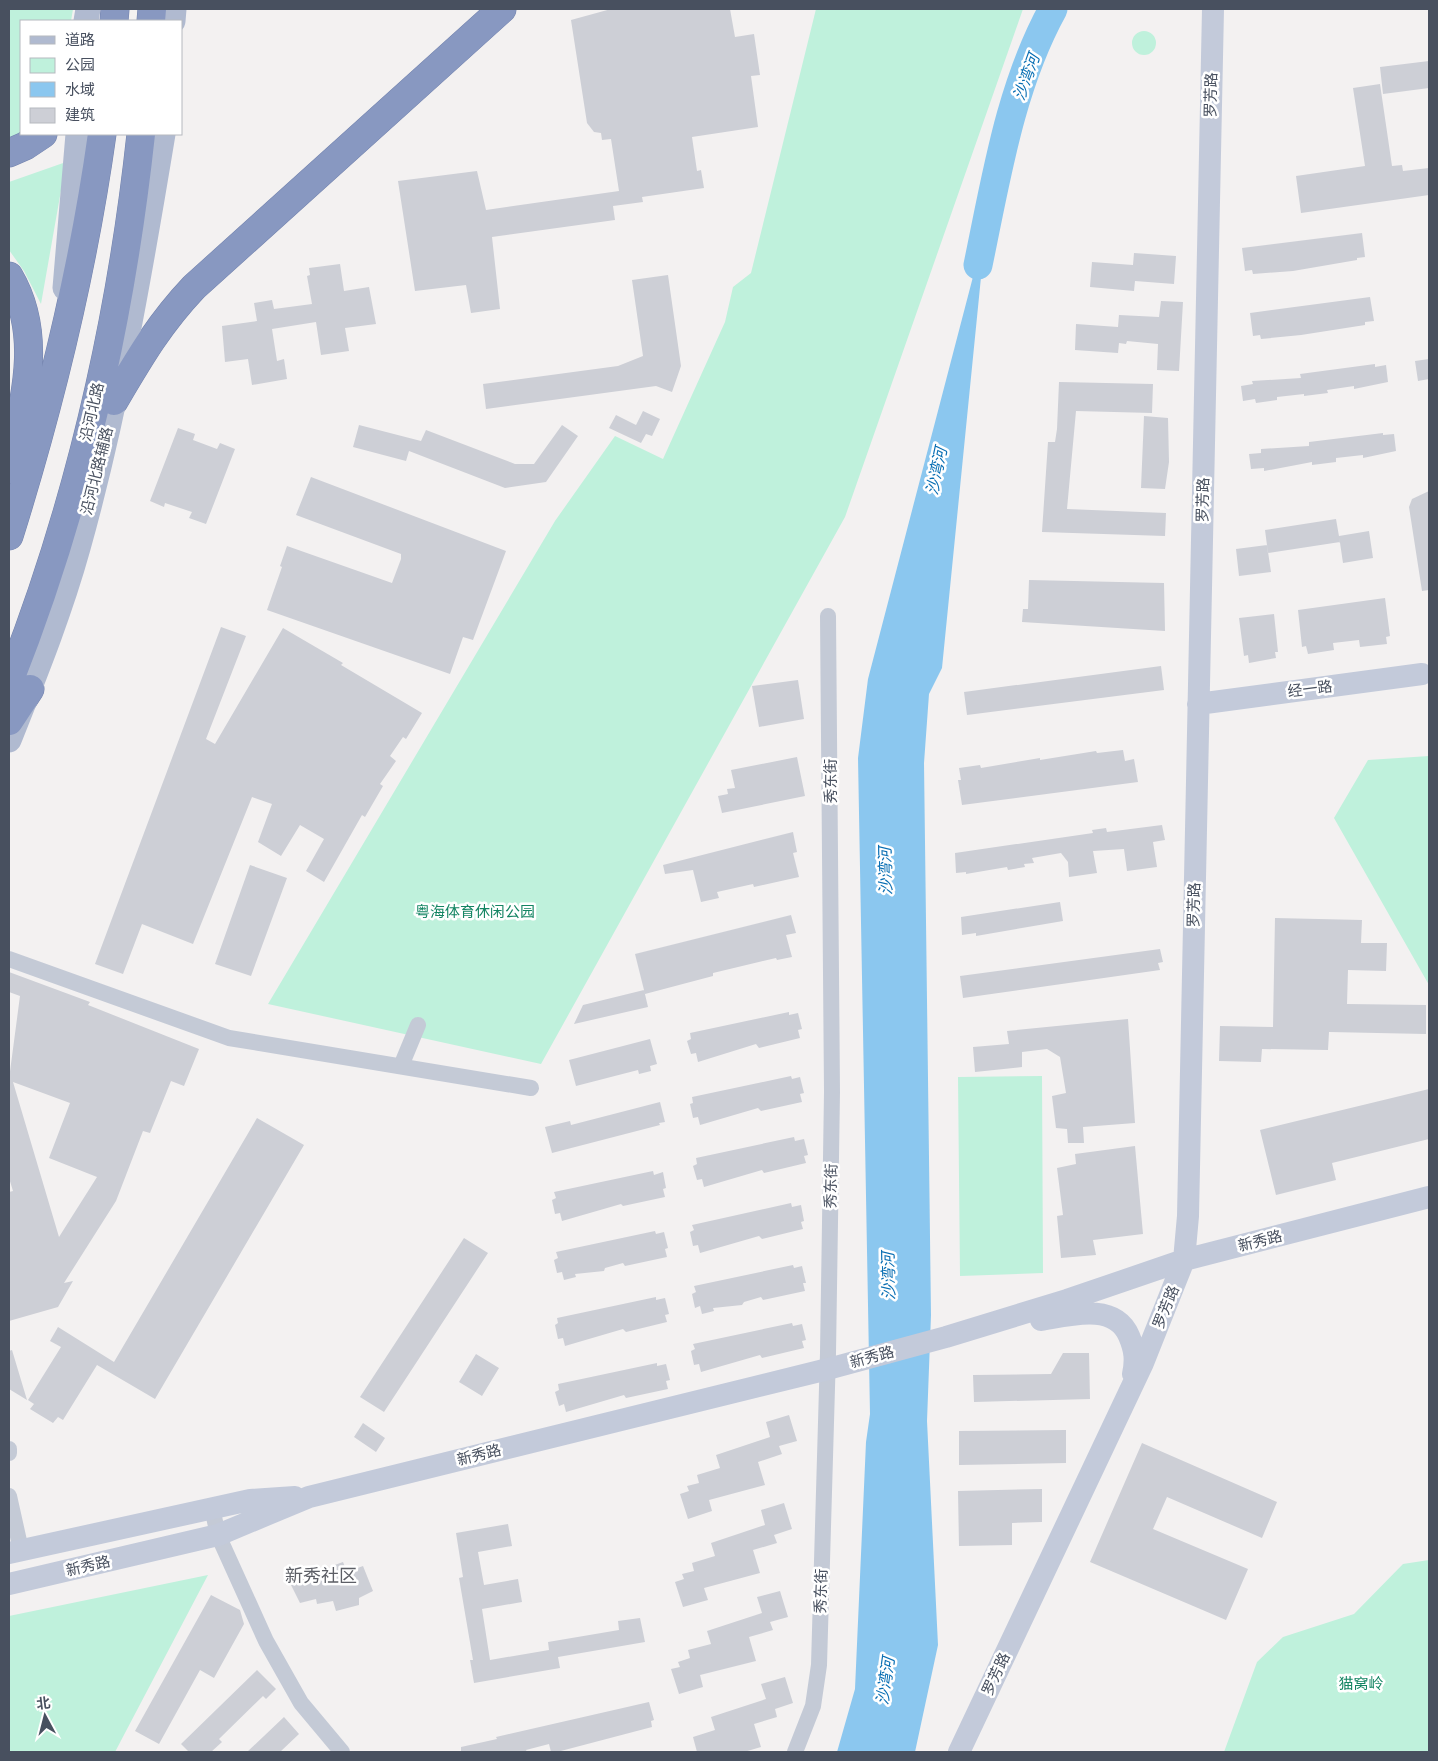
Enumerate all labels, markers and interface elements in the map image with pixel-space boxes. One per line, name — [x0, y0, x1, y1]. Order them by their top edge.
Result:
legend — [20, 20, 182, 135]
text: 道路 — [65, 31, 95, 49]
water label: 沙湾河 — [1009, 49, 1045, 103]
text: 公园 — [65, 56, 95, 74]
street label: 罗芳路 — [1202, 72, 1220, 118]
text: 水域 — [65, 81, 95, 99]
text: 建筑 — [65, 106, 95, 124]
street label: 沿河北路 — [76, 381, 108, 443]
street label: 沿河北路辅路 — [77, 425, 117, 517]
water label: 沙湾河 — [922, 443, 951, 497]
street label: 罗芳路 — [1194, 477, 1212, 523]
street label: 经一路 — [1287, 677, 1333, 701]
street label: 秀东街 — [822, 758, 840, 804]
water label: 沙湾河 — [876, 844, 895, 895]
street label: 罗芳路 — [1185, 882, 1203, 928]
park label: 粤海体育休闲公园 — [415, 903, 535, 921]
street label: 秀东街 — [822, 1163, 840, 1209]
street label: 新秀路 — [1236, 1227, 1284, 1255]
water label: 沙湾河 — [879, 1249, 898, 1300]
street label: 罗芳路 — [1149, 1283, 1183, 1331]
street label: 新秀路 — [848, 1342, 896, 1372]
street label: 新秀路 — [455, 1441, 503, 1469]
street label: 新秀路 — [64, 1552, 112, 1580]
district label: 新秀社区 — [285, 1565, 357, 1587]
street label: 秀东街 — [811, 1568, 831, 1614]
street label: 罗芳路 — [978, 1650, 1014, 1698]
water label: 沙湾河 — [873, 1653, 899, 1706]
park label: 猫窝岭 — [1338, 1675, 1384, 1693]
north arrow — [20, 1691, 70, 1741]
text: 北 — [35, 1694, 51, 1713]

